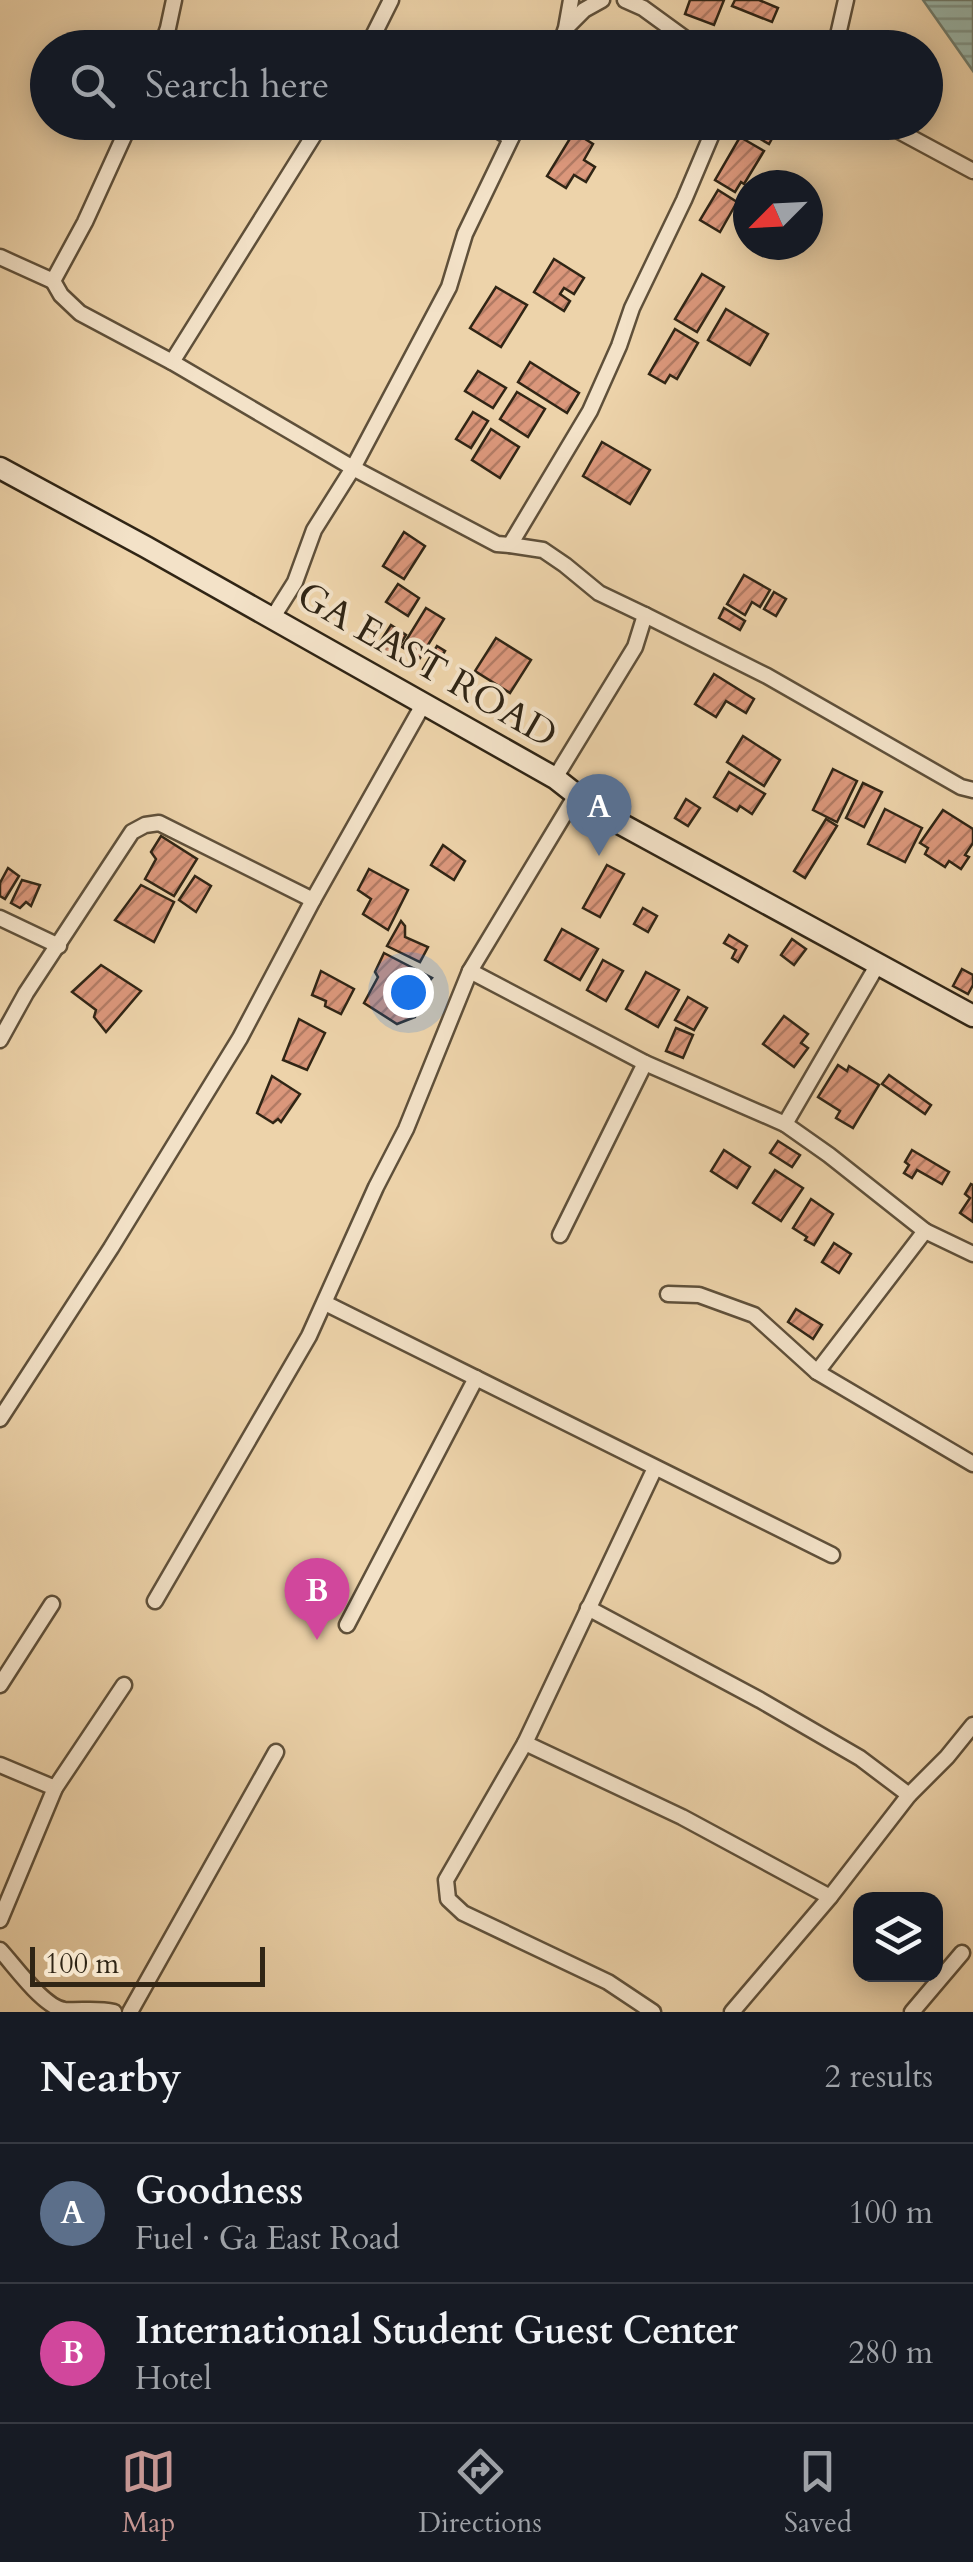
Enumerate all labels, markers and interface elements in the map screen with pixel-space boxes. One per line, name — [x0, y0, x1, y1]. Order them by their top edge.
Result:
search box — [30, 30, 943, 140]
icon: search — [65, 58, 120, 113]
text: Search here — [145, 59, 329, 111]
north arrow — [733, 170, 823, 260]
street label: GA EAST ROAD — [288, 569, 566, 761]
pin: A — [566, 774, 632, 856]
your location — [383, 967, 434, 1018]
pin: B — [284, 1558, 350, 1640]
map controls — [853, 1892, 943, 1982]
button: layers — [853, 1892, 943, 1982]
scale bar — [30, 1942, 265, 1986]
text: 100 m — [45, 1945, 119, 1983]
text: Nearby — [40, 2049, 182, 2106]
text: 2 results — [825, 2055, 933, 2099]
text: Goodness — [135, 2165, 303, 2217]
text: A — [60, 2191, 85, 2235]
text: 100 m — [848, 2191, 933, 2235]
text: Fuel · Ga East Road — [135, 2217, 400, 2261]
text: International Student Guest Center — [135, 2305, 738, 2357]
text: B — [61, 2331, 84, 2375]
text: 280 m — [848, 2331, 933, 2375]
text: Hotel — [135, 2357, 212, 2401]
tab: Map — [121, 2444, 176, 2542]
tab: Directions — [418, 2444, 542, 2542]
tab: Saved — [784, 2444, 852, 2542]

